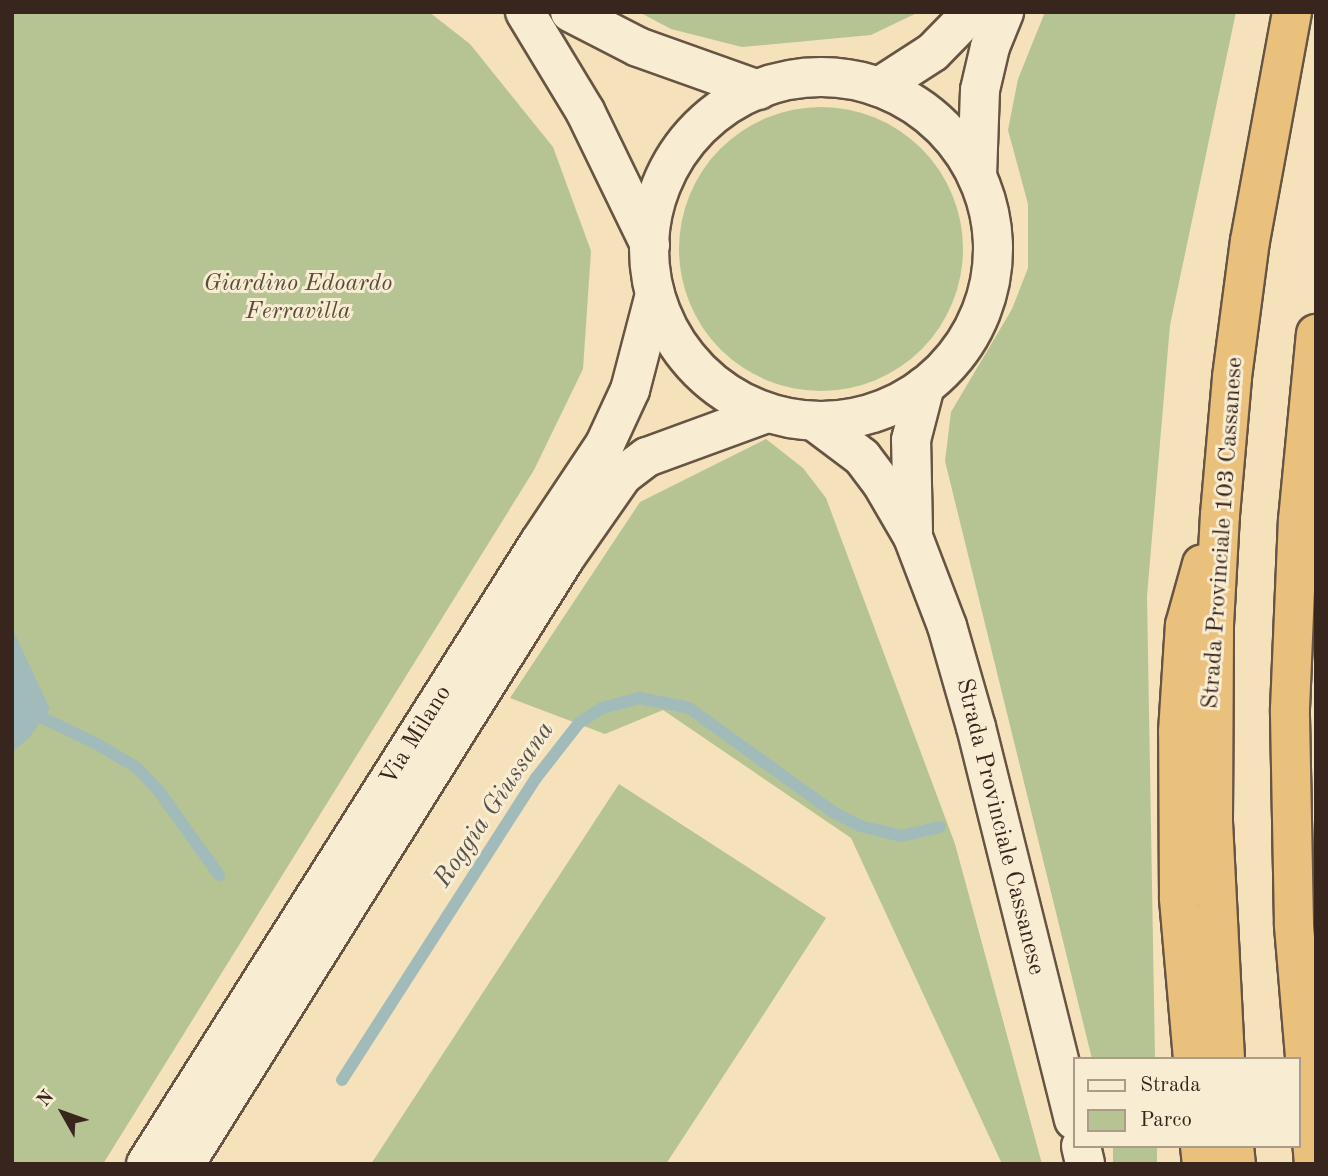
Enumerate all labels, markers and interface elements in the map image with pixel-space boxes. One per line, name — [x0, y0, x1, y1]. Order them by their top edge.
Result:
park label: Giardino Edoardo Ferravilla — [204, 271, 392, 327]
street label: Strada Provinciale 103 Cassanese — [1197, 356, 1251, 710]
street label: Strada Provinciale Cassanese — [948, 676, 1050, 978]
street label: Via Milano — [375, 681, 459, 791]
water label: Roggia Giussana — [428, 716, 562, 894]
legend — [1072, 1057, 1300, 1148]
text: Strada — [1140, 1075, 1201, 1096]
north arrow — [28, 1078, 98, 1148]
text: N — [35, 1088, 58, 1111]
text: Parco — [1140, 1110, 1192, 1131]

